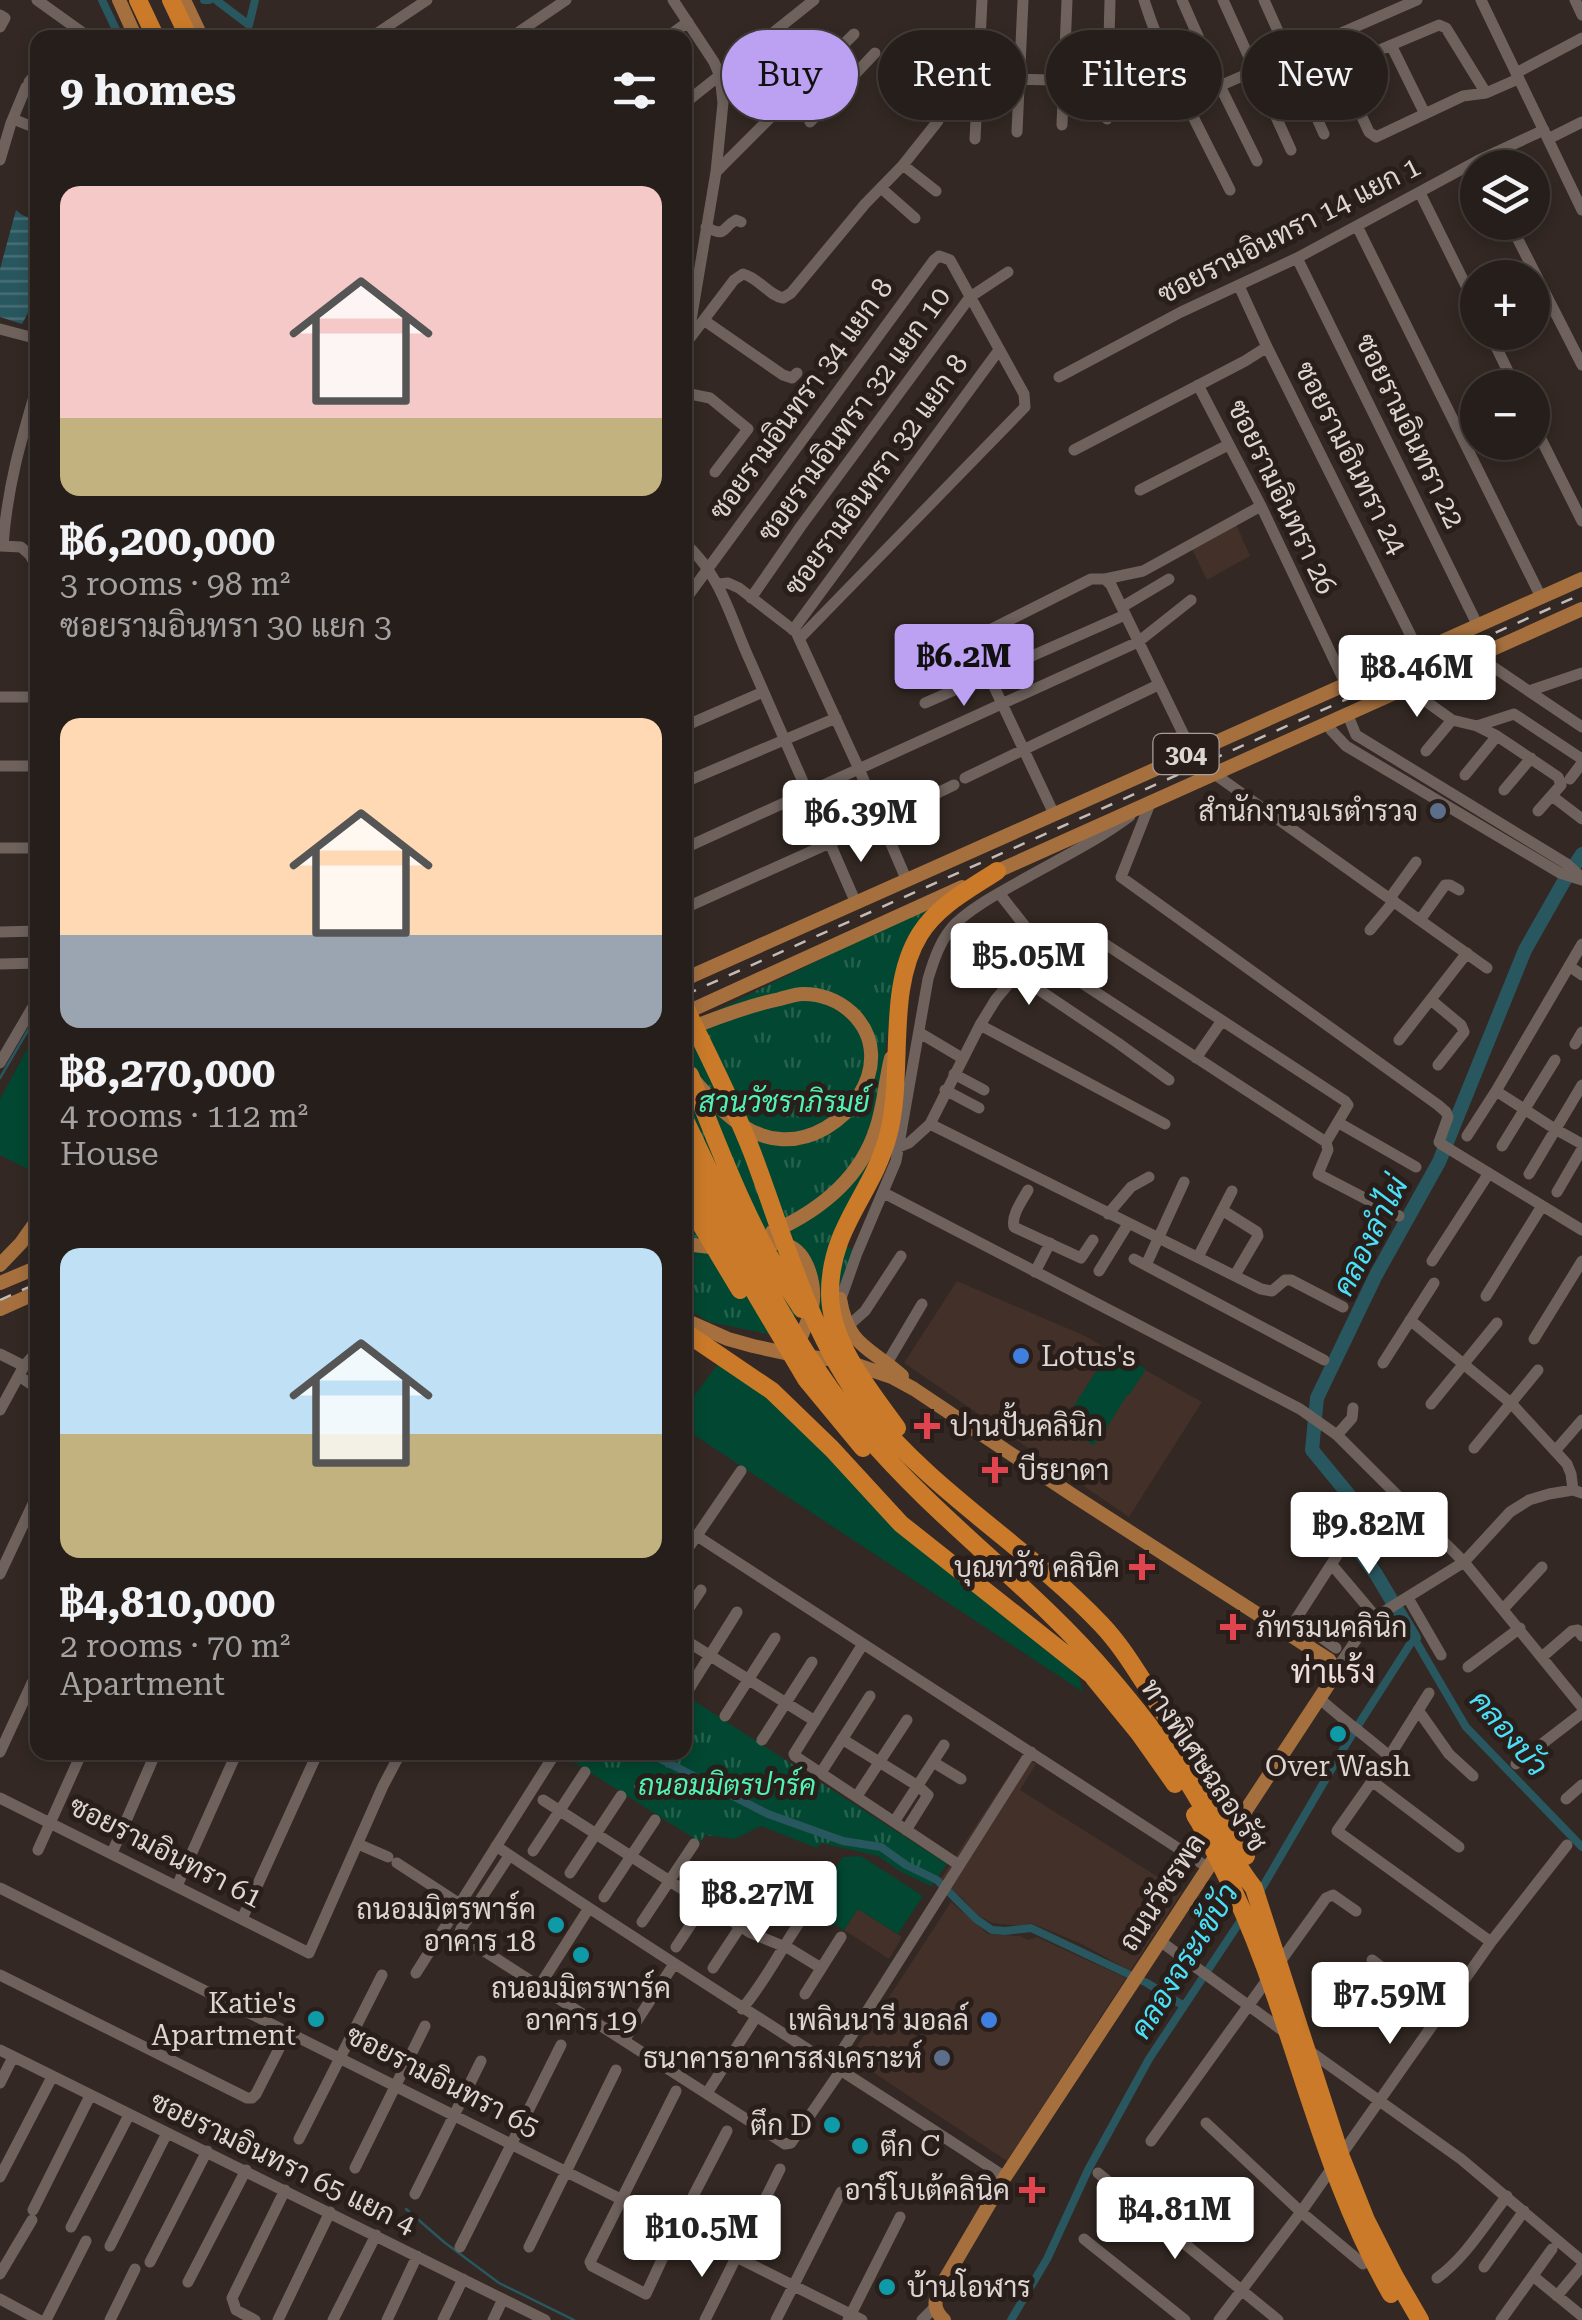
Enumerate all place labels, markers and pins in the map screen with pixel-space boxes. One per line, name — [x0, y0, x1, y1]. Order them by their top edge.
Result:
pin: ฿6.2M — [894, 624, 1034, 709]
pin: ฿8.46M — [1336, 635, 1498, 720]
pin: ฿6.39M — [780, 780, 942, 865]
place label: สำนักงานจเรตำรวจ — [1198, 793, 1418, 828]
marker: สำนักงานจเรตำรวจ — [1427, 800, 1449, 822]
pin: ฿5.05M — [948, 923, 1110, 1008]
place label: Lotus's — [1041, 1340, 1136, 1373]
marker: Lotus's — [1010, 1345, 1032, 1367]
place label: ปานปั้นคลินิก — [950, 1402, 1103, 1443]
marker: ปานปั้นคลินิก — [914, 1413, 940, 1439]
place label: บีรยาดา — [1018, 1452, 1109, 1487]
marker: บีรยาดา — [982, 1457, 1008, 1483]
pin: ฿9.82M — [1288, 1492, 1450, 1577]
place label: บุณทวัช คลินิค — [954, 1549, 1120, 1587]
marker: บุณทวัช คลินิค — [1129, 1554, 1155, 1580]
place label: ภัทรมนคลินิก — [1256, 1609, 1407, 1644]
marker: ภัทรมนคลินิก — [1220, 1614, 1246, 1640]
marker: Over Wash — [1327, 1723, 1349, 1745]
place label: Over Wash — [1265, 1750, 1411, 1783]
pin: ฿8.27M — [677, 1861, 839, 1946]
place label: ถนอมมิตรพาร์ค อาคาร 18 — [356, 1890, 536, 1958]
marker: ถนอมมิตรพาร์ค อาคาร 18 — [545, 1914, 567, 1936]
marker: ถนอมมิตรพาร์ค อาคาร 19 — [570, 1944, 592, 1966]
pin: ฿7.59M — [1309, 1962, 1471, 2047]
place label: ถนอมมิตรพาร์ค อาคาร 19 — [491, 1969, 671, 2037]
place label: Katie's Apartment — [152, 1987, 296, 2052]
place label: เพลินนารี มอลล์ — [788, 2001, 969, 2037]
marker: Katie's Apartment — [305, 2008, 327, 2030]
marker: เพลินนารี มอลล์ — [978, 2009, 1000, 2031]
place label: ธนาคารอาคารสงเคราะห์ — [643, 2039, 922, 2075]
marker: ธนาคารอาคารสงเคราะห์ — [931, 2047, 953, 2069]
place label: ตึก D — [750, 2107, 812, 2142]
marker: ตึก D — [821, 2114, 843, 2136]
place label: ตึก C — [880, 2128, 940, 2163]
marker: ตึก C — [849, 2135, 871, 2157]
place label: อาร์โบเต้คลินิค — [844, 2171, 1010, 2207]
marker: อาร์โบเต้คลินิค — [1019, 2177, 1045, 2203]
pin: ฿4.81M — [1094, 2177, 1256, 2262]
pin: ฿10.5M — [621, 2195, 783, 2280]
place label: บ้านโอฬาร — [907, 2268, 1031, 2304]
marker: บ้านโอฬาร — [876, 2276, 898, 2298]

